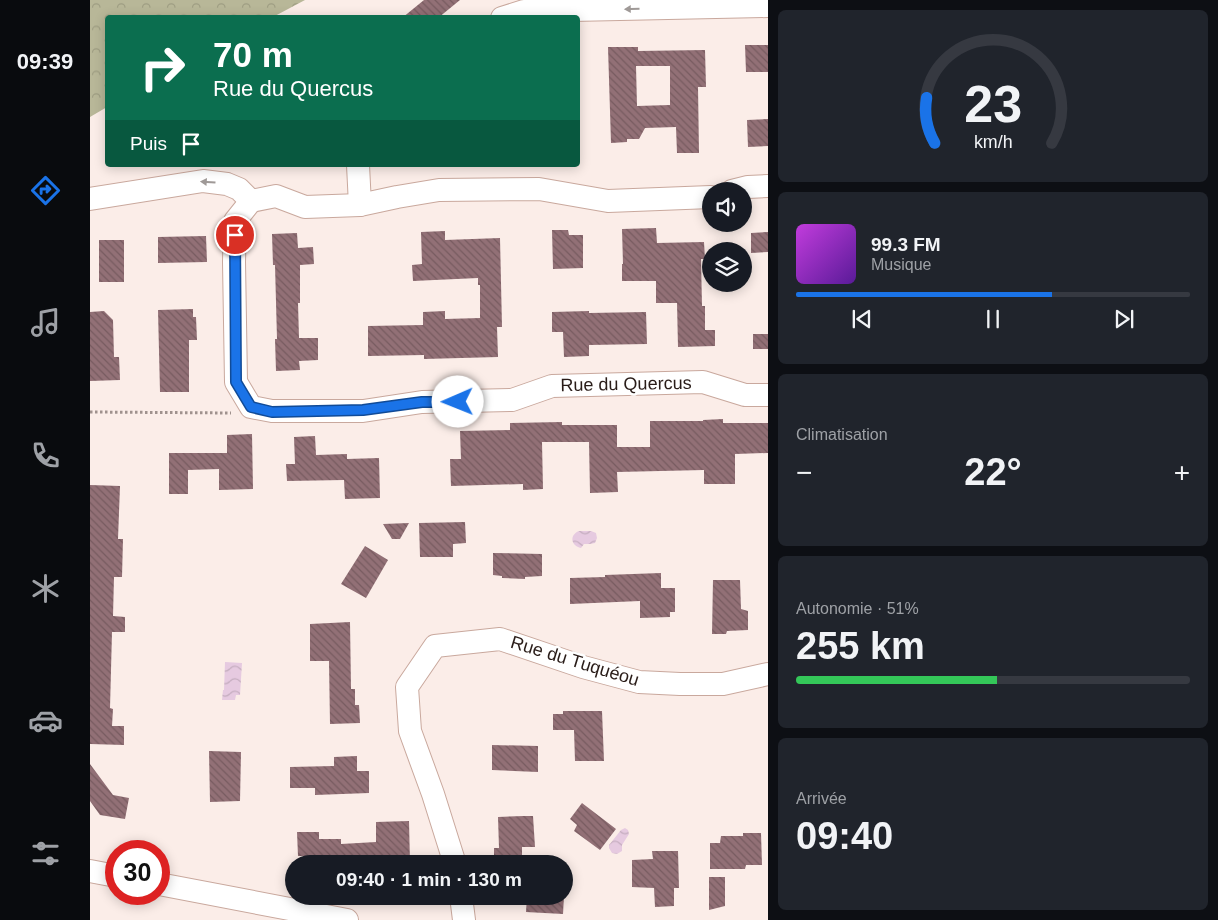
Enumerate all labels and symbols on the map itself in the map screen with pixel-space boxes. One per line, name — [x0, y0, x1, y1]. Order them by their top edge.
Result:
one-way arrow — [624, 5, 640, 13]
one-way arrow — [200, 178, 216, 186]
pin — [214, 214, 256, 256]
street label: Rue du Quercus — [560, 373, 692, 395]
position arrow — [431, 375, 483, 427]
street label: Rue du Tuquéou — [508, 632, 642, 690]
speed limit sign: 30 — [105, 840, 170, 905]

